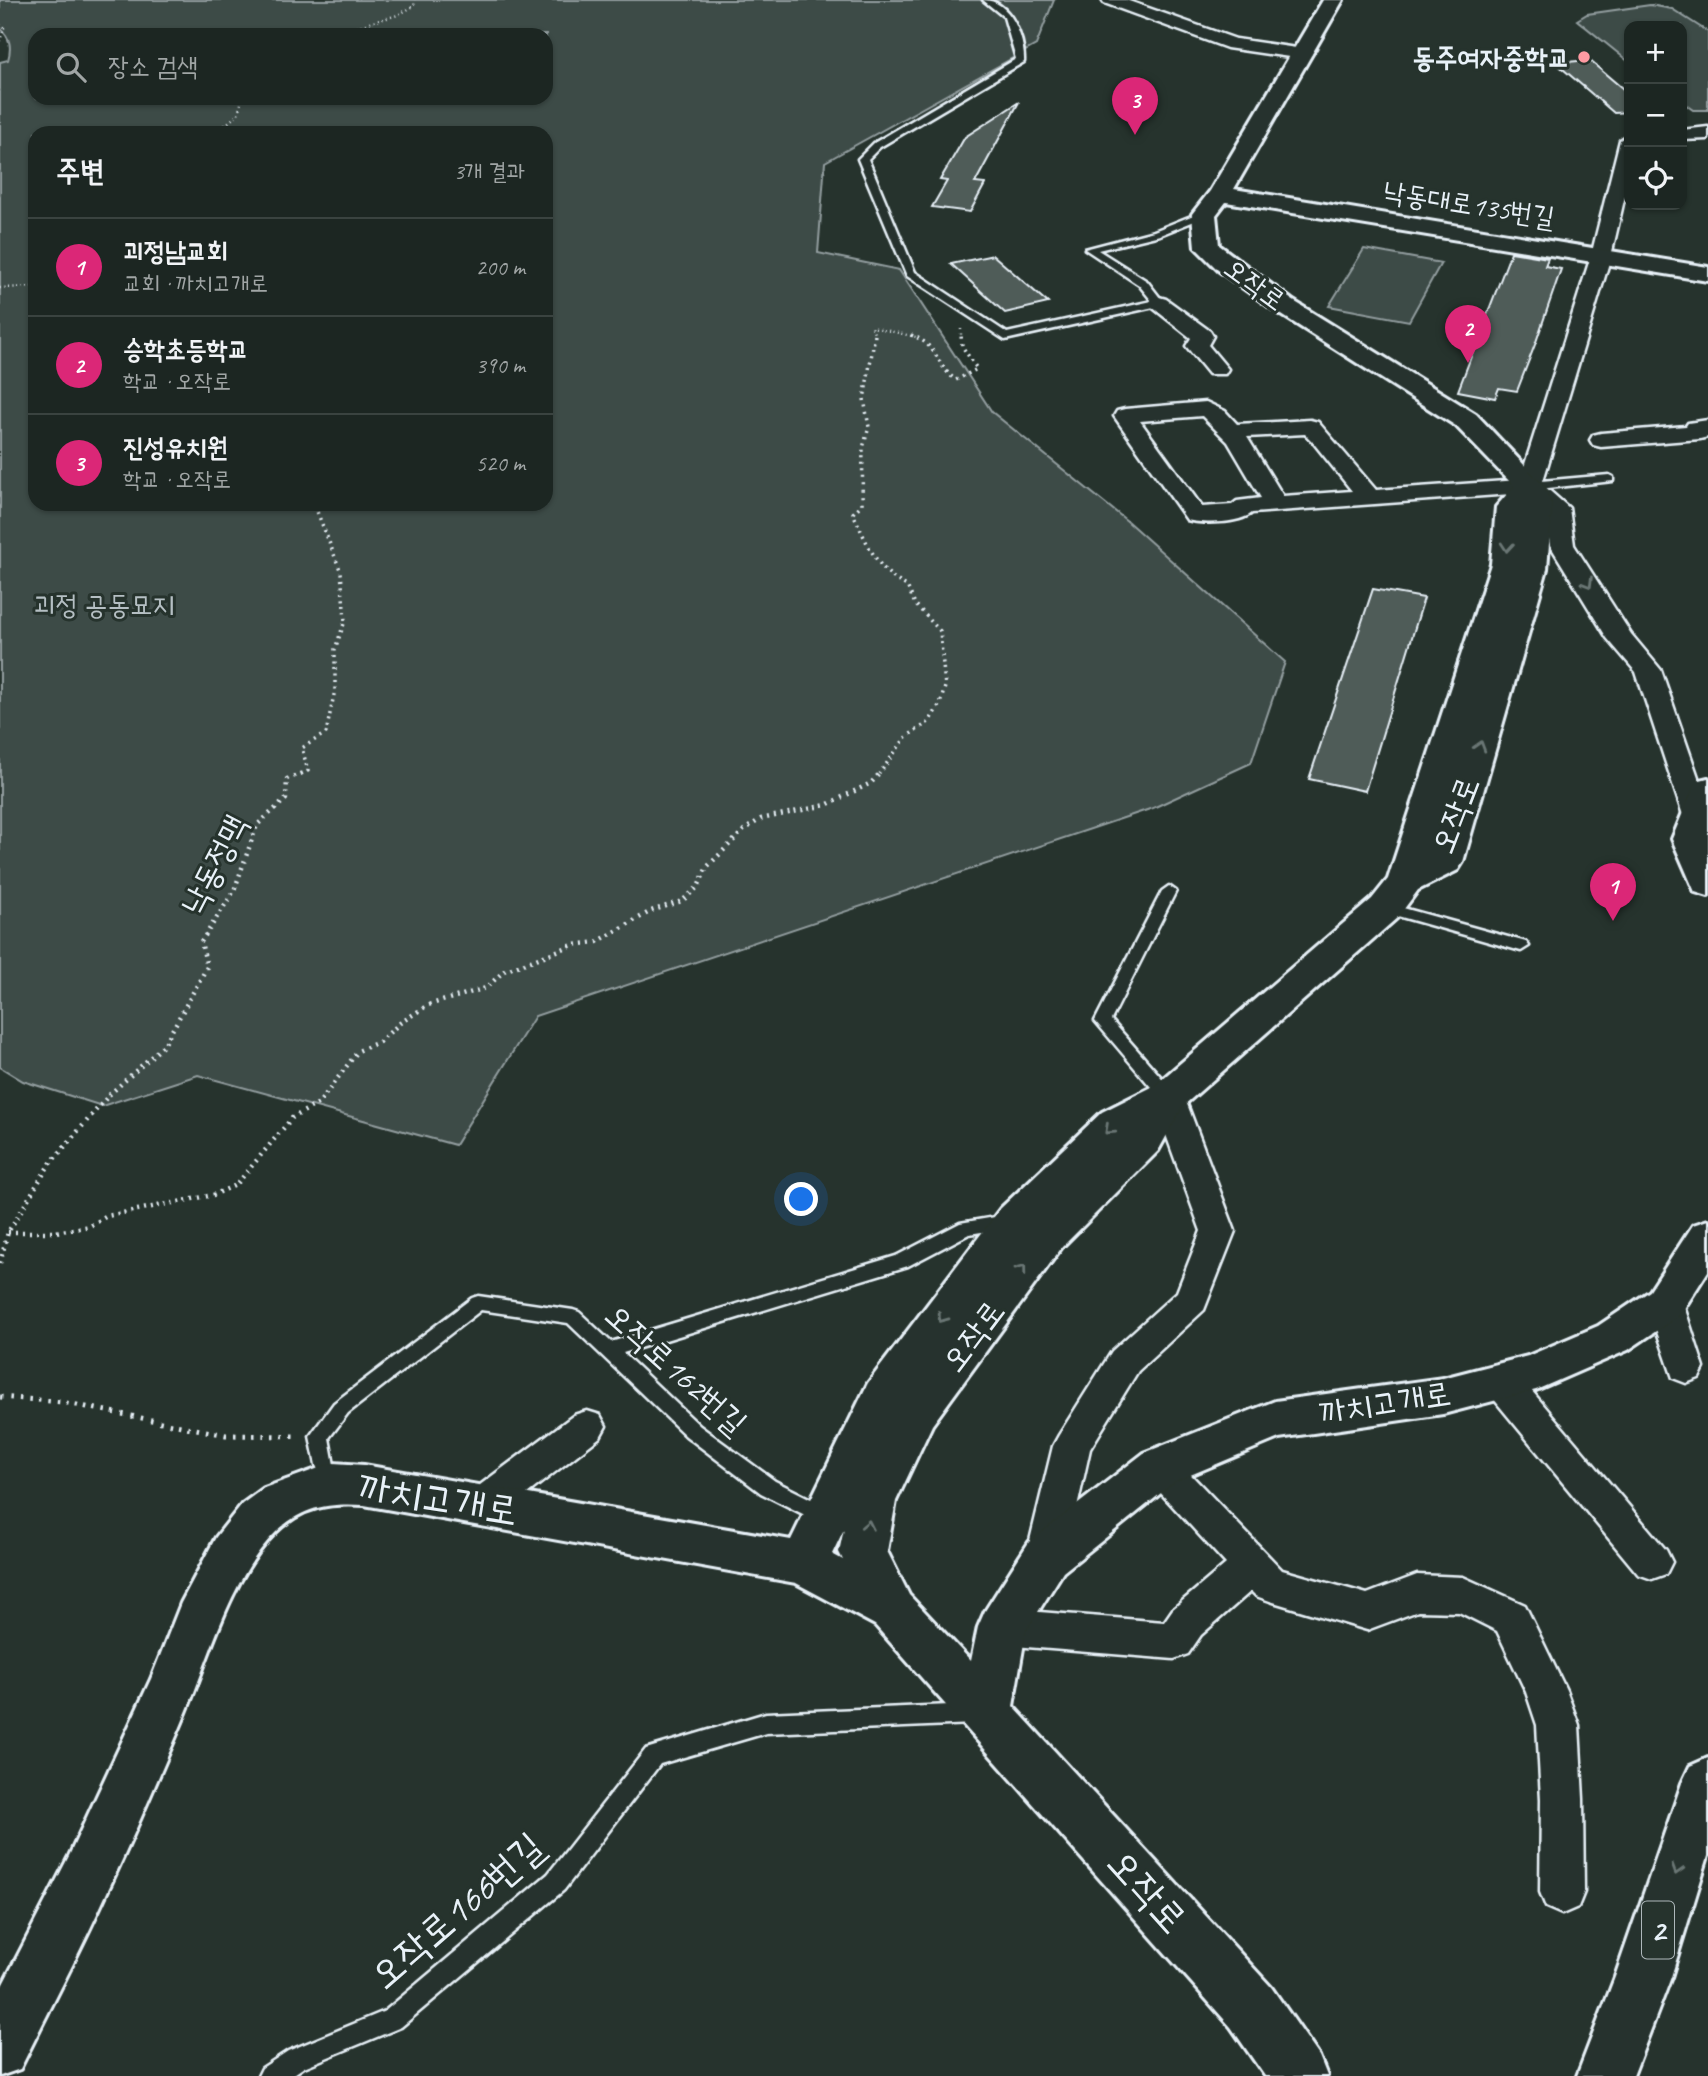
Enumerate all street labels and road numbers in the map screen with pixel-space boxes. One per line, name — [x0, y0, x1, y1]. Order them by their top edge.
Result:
street label: 낙동대로135번길 — [1381, 173, 1557, 235]
street label: 오작로 — [1217, 250, 1293, 318]
street label: 오작로 — [1421, 770, 1489, 860]
street label: 낙동정맥 — [171, 808, 257, 922]
street label: 오작로 — [932, 1292, 1014, 1380]
street label: 오작로162번길 — [596, 1294, 756, 1444]
street label: 까치고개로 — [1316, 1372, 1454, 1434]
street label: 까치고개로 — [355, 1462, 521, 1536]
street label: 오작로166번길 — [359, 1822, 555, 2000]
street label: 오작로 — [1096, 1838, 1198, 1944]
road number: 2 — [1642, 1902, 1674, 1958]

